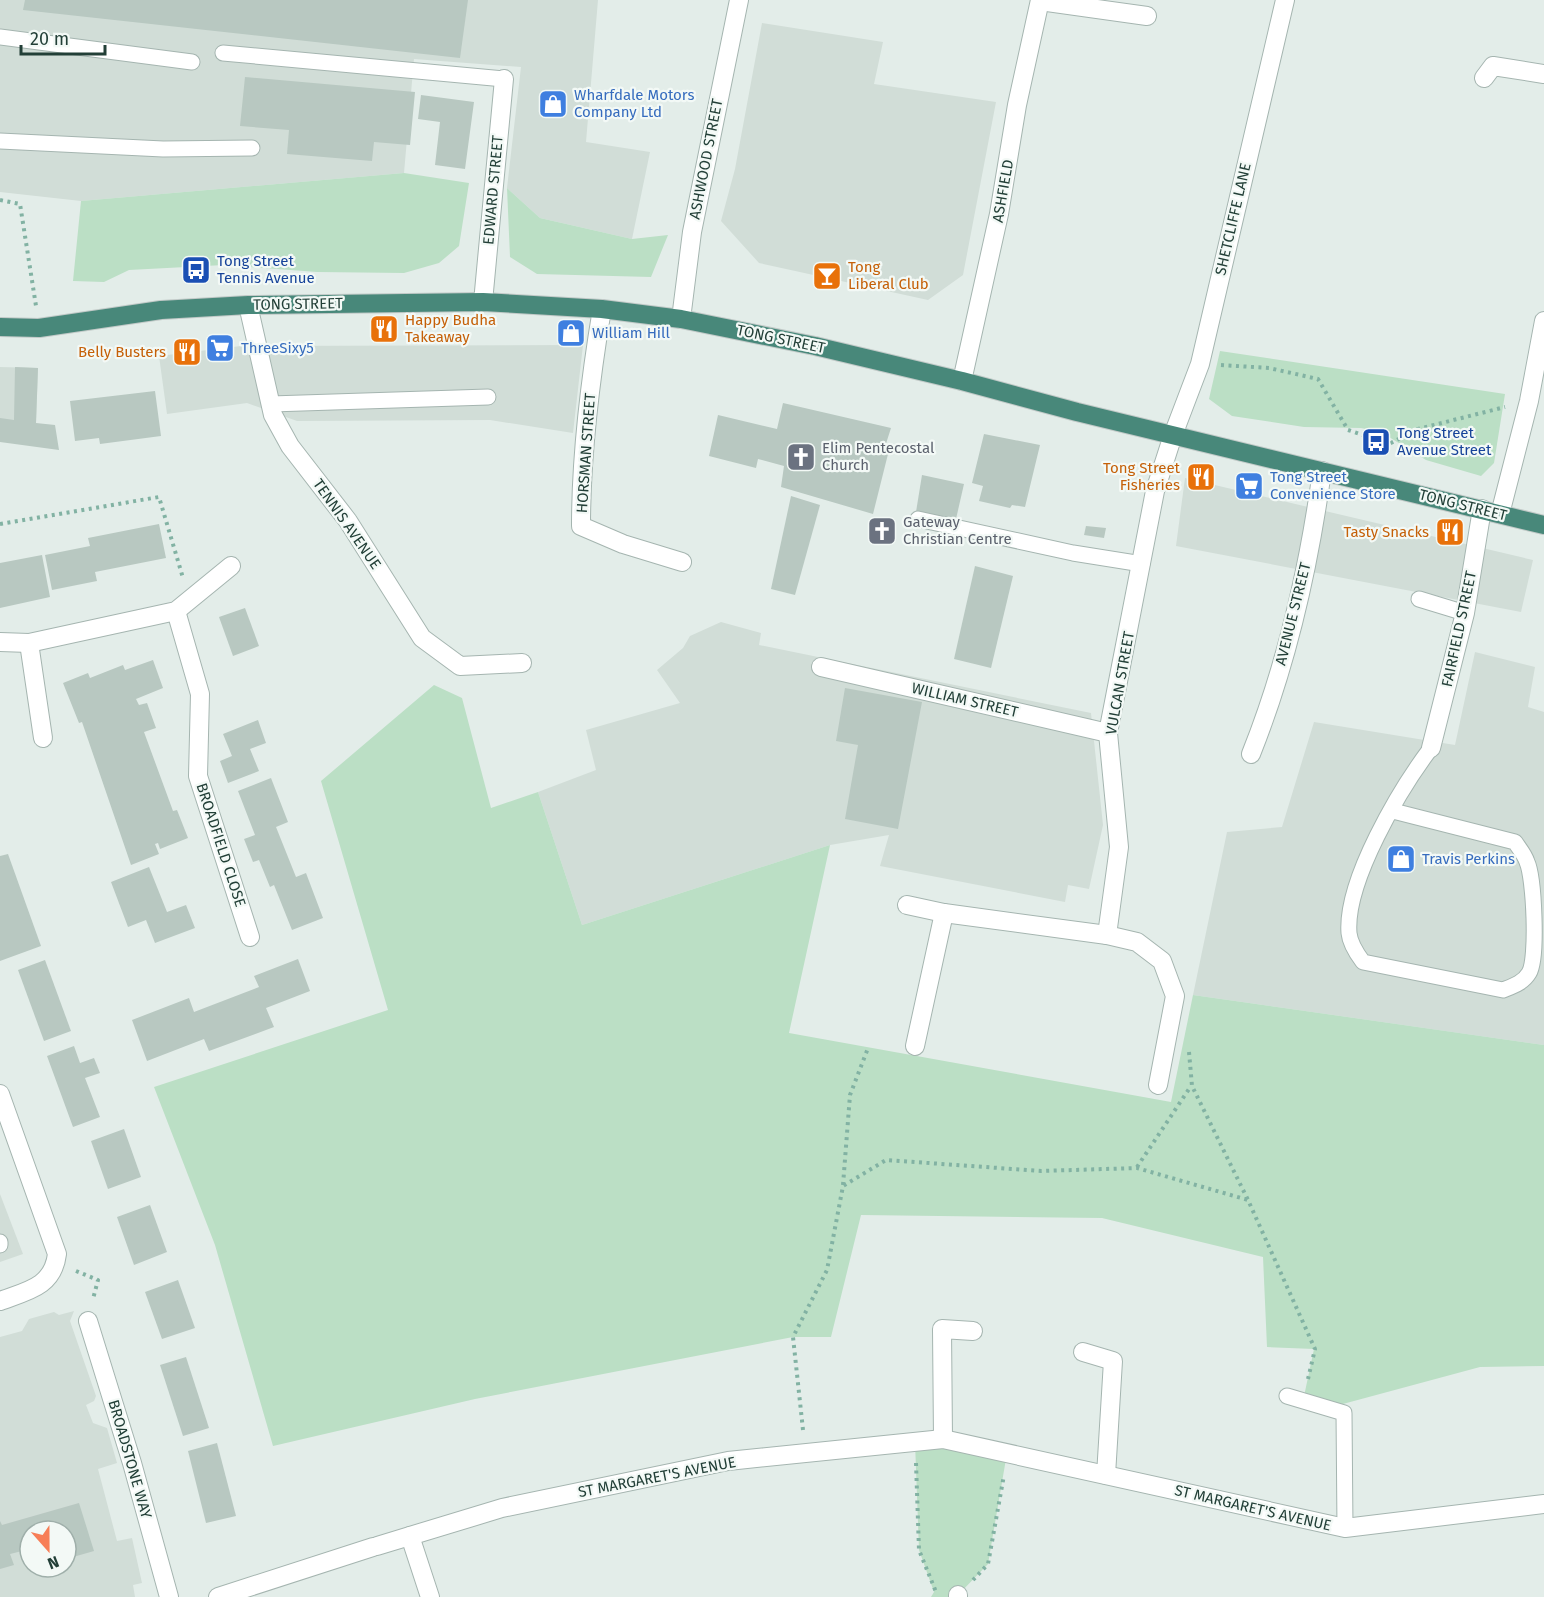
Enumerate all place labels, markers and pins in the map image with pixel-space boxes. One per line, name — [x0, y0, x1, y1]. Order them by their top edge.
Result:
place label: Wharfdale Motors Company Ltd — [574, 86, 694, 121]
shop icon: Wharfdale Motors Company Ltd — [537, 88, 569, 120]
place label: Tong Street Tennis Avenue — [217, 252, 315, 287]
bus stop icon: Tong Street Tennis Avenue — [180, 254, 212, 286]
place label: Tong Liberal Club — [848, 258, 929, 293]
bar icon: Tong Liberal Club — [811, 260, 843, 292]
place label: Happy Budha Takeaway — [405, 311, 496, 346]
restaurant icon: Happy Budha Takeaway — [368, 313, 400, 345]
shop icon: William Hill — [555, 317, 587, 349]
place label: William Hill — [592, 324, 670, 342]
supermarket icon: ThreeSixy5 — [204, 332, 236, 364]
restaurant icon: Belly Busters — [171, 336, 203, 368]
place label: ThreeSixy5 — [241, 339, 314, 357]
place label: Belly Busters — [78, 343, 166, 361]
place label: Tong Street Avenue Street — [1397, 424, 1492, 459]
bus stop icon: Tong Street Avenue Street — [1360, 426, 1392, 458]
place label: Elim Pentecostal Church — [822, 439, 935, 474]
church icon: Elim Pentecostal Church — [785, 441, 817, 473]
place label: Tong Street Fisheries — [1103, 459, 1181, 494]
restaurant icon: Tong Street Fisheries — [1185, 461, 1217, 493]
place label: Tong Street Convenience Store — [1270, 468, 1396, 503]
supermarket icon: Tong Street Convenience Store — [1233, 470, 1265, 502]
place label: Gateway Christian Centre — [903, 513, 1012, 548]
church icon: Gateway Christian Centre — [866, 515, 898, 547]
restaurant icon: Tasty Snacks — [1434, 516, 1466, 548]
place label: Tasty Snacks — [1343, 523, 1429, 541]
shop icon: Travis Perkins — [1385, 843, 1417, 875]
place label: Travis Perkins — [1422, 850, 1515, 868]

